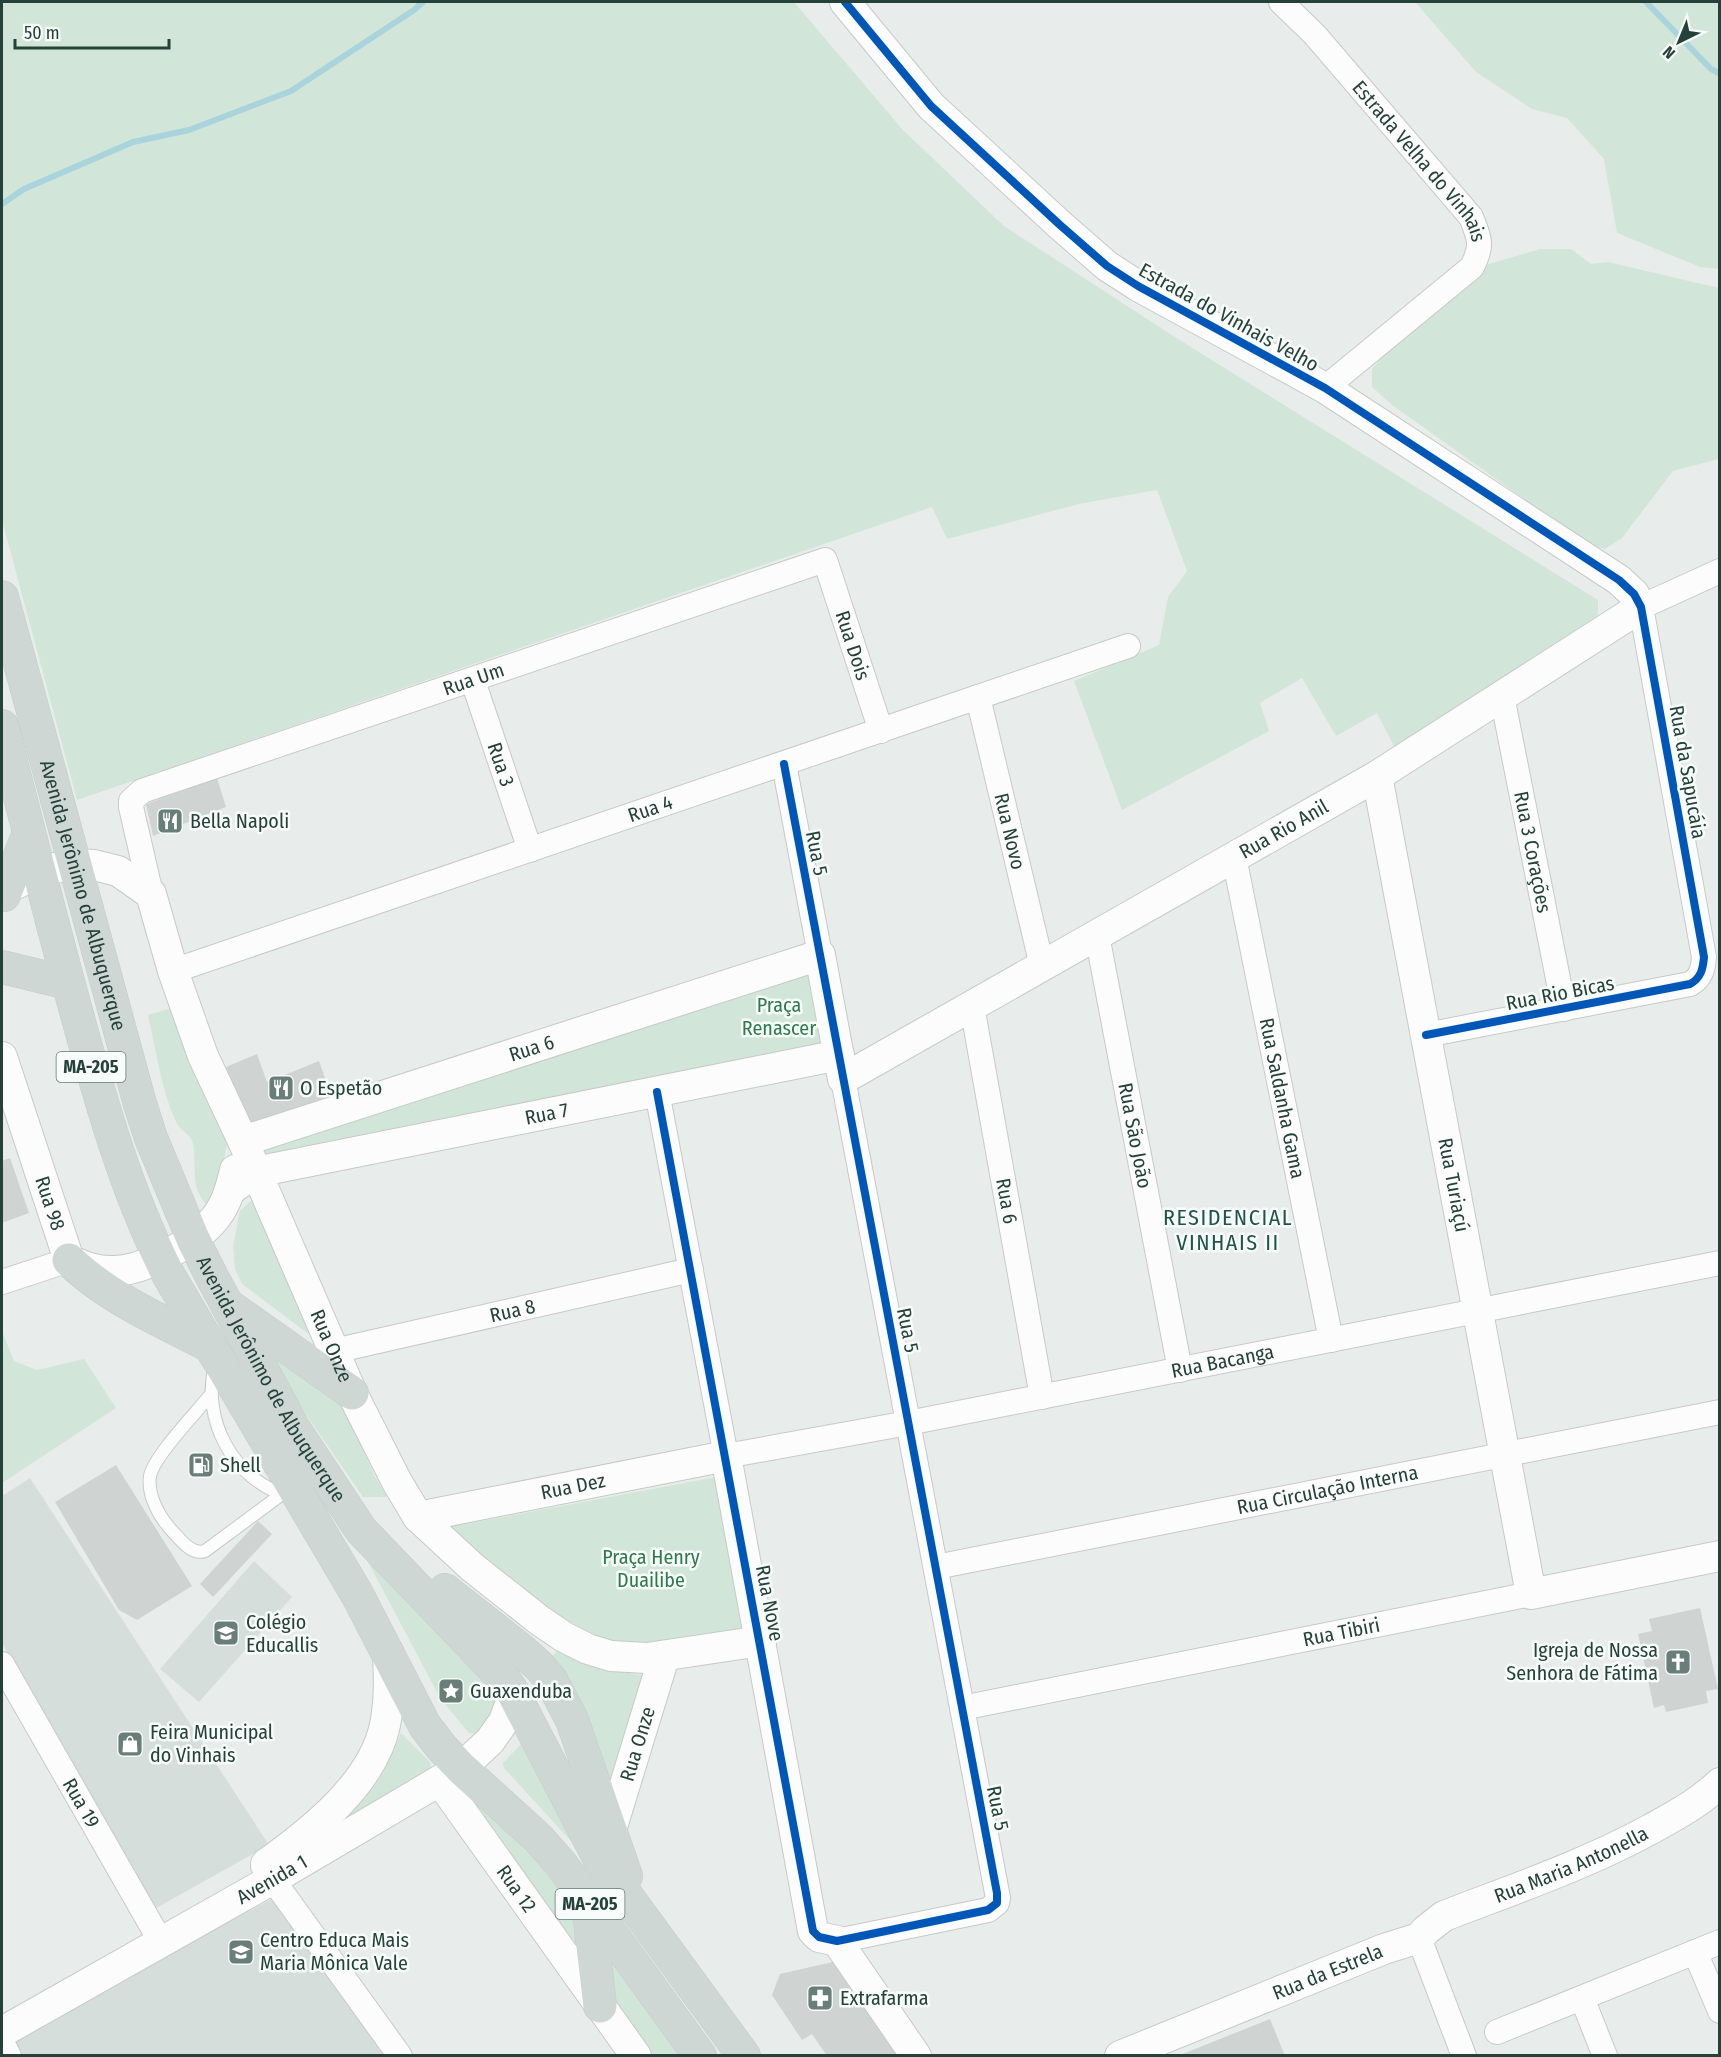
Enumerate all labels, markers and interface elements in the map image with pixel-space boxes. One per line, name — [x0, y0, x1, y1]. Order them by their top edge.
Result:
scale bar — [15, 12, 170, 50]
north arrow — [1649, 12, 1709, 72]
text: 50 m — [24, 22, 60, 44]
text: N — [1659, 42, 1679, 63]
street label: Estrada Velha do Vinhais — [1347, 76, 1491, 244]
street label: Estrada do Vinhais Velho — [1135, 258, 1323, 376]
street label: Rua Dois — [830, 608, 876, 683]
street label: Rua Um — [440, 657, 507, 700]
street label: Rua da Sapucáia — [1664, 703, 1712, 841]
street label: Rua 3 — [483, 739, 520, 790]
street label: Avenida Jerônimo de Albuquerque — [35, 757, 131, 1033]
street label: Rua 3 Corações — [1509, 789, 1557, 915]
street label: Rua 4 — [625, 790, 676, 827]
street label: Rua Novo — [989, 791, 1031, 872]
street label: Rua Rio Anil — [1235, 794, 1332, 864]
restaurant icon: Bella Napoli — [155, 806, 185, 836]
place label: Bella Napoli — [190, 809, 289, 833]
street label: Rua 5 — [801, 829, 833, 877]
street label: Rua Rio Bicas — [1504, 971, 1616, 1015]
park label: Praça Renascer — [742, 993, 816, 1040]
street label: Rua Saldanha Gama — [1255, 1016, 1310, 1181]
street label: Rua 6 — [506, 1030, 557, 1066]
road number: MA-205 — [56, 1052, 125, 1082]
restaurant icon: O Espetão — [266, 1073, 296, 1103]
place label: O Espetão — [300, 1076, 382, 1100]
street label: Rua São João — [1113, 1081, 1157, 1190]
street label: Rua 7 — [523, 1098, 571, 1130]
street label: Rua Turiaçú — [1433, 1136, 1475, 1234]
street label: Rua 98 — [30, 1173, 70, 1233]
street label: Rua 6 — [991, 1176, 1023, 1226]
district label: RESIDENCIAL VINHAIS II — [1163, 1204, 1293, 1256]
street label: Avenida Jerônimo de Albuquerque — [192, 1252, 351, 1506]
street label: Rua 8 — [487, 1294, 537, 1327]
street label: Rua Onze — [305, 1306, 358, 1386]
street label: Rua 5 — [892, 1306, 924, 1354]
street label: Rua Bacanga — [1169, 1339, 1276, 1383]
fuel station icon: Shell — [186, 1450, 216, 1480]
place label: Shell — [220, 1453, 261, 1477]
street label: Rua Circulação Interna — [1235, 1460, 1420, 1519]
street label: Rua Dez — [539, 1468, 607, 1504]
park label: Praça Henry Duailibe — [602, 1545, 700, 1592]
street label: Rua Nove — [751, 1563, 789, 1643]
place label: Colégio Educallis — [246, 1610, 318, 1657]
street label: Rua Tibiri — [1301, 1613, 1382, 1651]
school or university icon: Colégio Educallis — [211, 1618, 241, 1648]
place label: Igreja de Nossa Senhora de Fátima — [1506, 1638, 1658, 1685]
church icon: Igreja de Nossa Senhora de Fátima — [1663, 1647, 1693, 1677]
place icon: Guaxenduba — [436, 1676, 466, 1706]
place label: Guaxenduba — [470, 1679, 572, 1703]
street label: Rua Onze — [615, 1704, 660, 1784]
place label: Feira Municipal do Vinhais — [150, 1720, 273, 1767]
shop icon: Feira Municipal do Vinhais — [115, 1729, 145, 1759]
street label: Rua 19 — [58, 1774, 105, 1832]
street label: Rua 5 — [982, 1784, 1014, 1832]
street label: Rua Maria Antonella — [1491, 1821, 1652, 1908]
street label: Avenida 1 — [232, 1849, 312, 1909]
street label: Rua 12 — [492, 1860, 542, 1917]
road number: MA-205 — [556, 1889, 624, 1919]
place label: Centro Educa Mais Maria Mônica Vale — [260, 1928, 409, 1975]
school or university icon: Centro Educa Mais Maria Mônica Vale — [226, 1937, 256, 1967]
street label: Rua da Estrela — [1269, 1939, 1386, 2005]
pharmacy icon: Extrafarma — [805, 1983, 835, 2013]
place label: Extrafarma — [840, 1986, 929, 2010]

